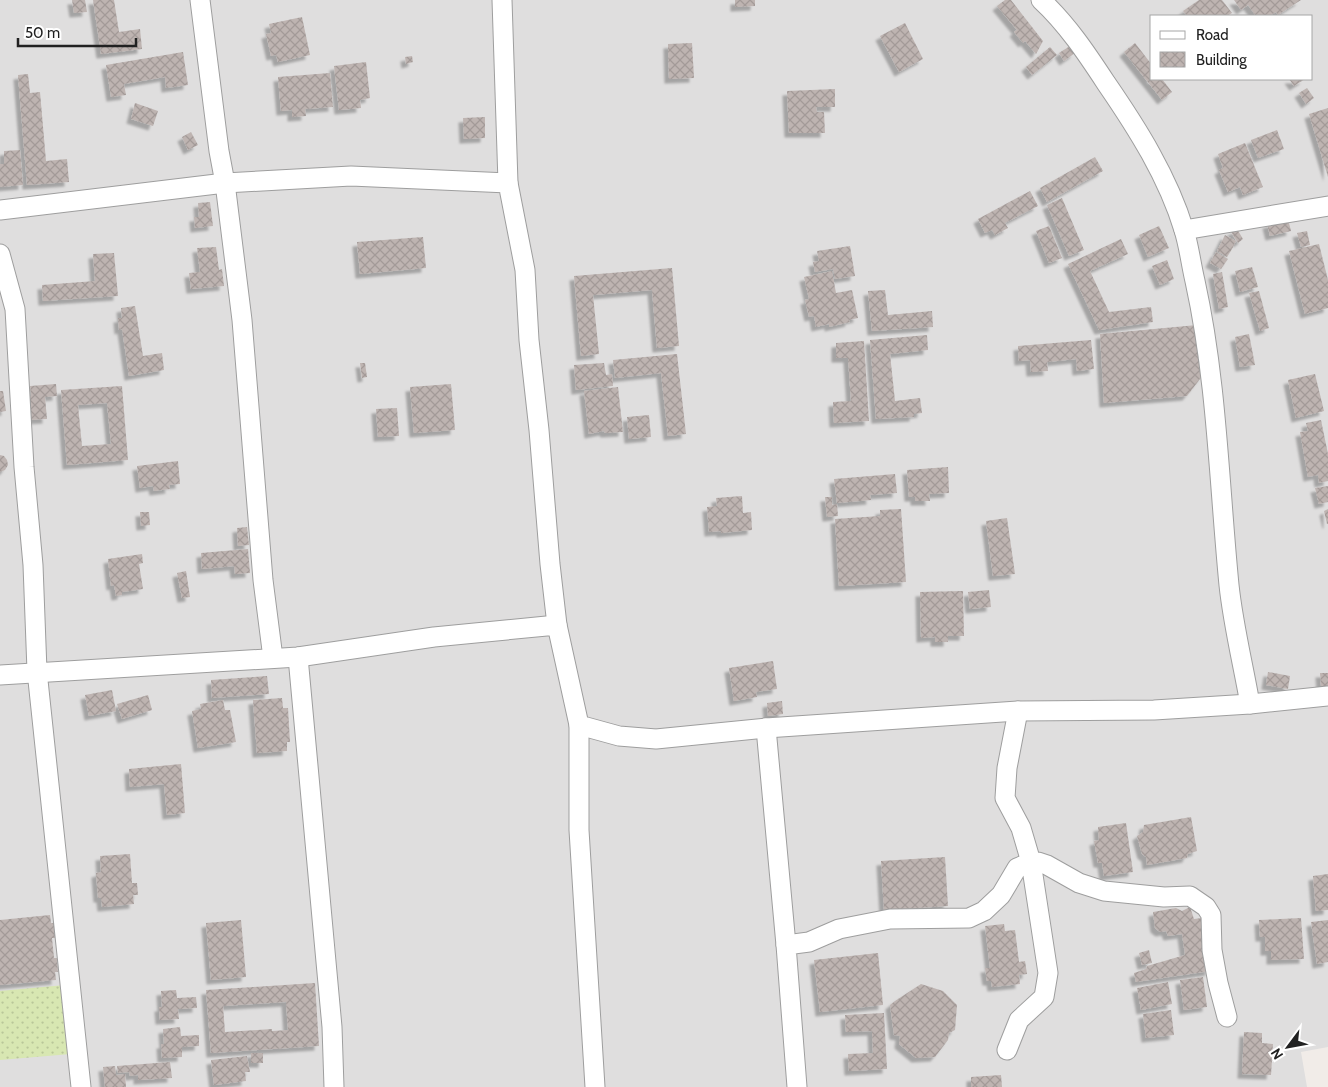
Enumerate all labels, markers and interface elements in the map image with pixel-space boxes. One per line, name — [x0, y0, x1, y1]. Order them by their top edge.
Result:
scale bar — [18, 15, 135, 47]
legend — [1150, 15, 1313, 80]
text: 50 m — [25, 24, 60, 42]
text: Road — [1196, 26, 1229, 44]
text: Building — [1196, 51, 1247, 69]
north arrow — [1263, 1022, 1313, 1072]
text: N — [1267, 1045, 1287, 1063]

